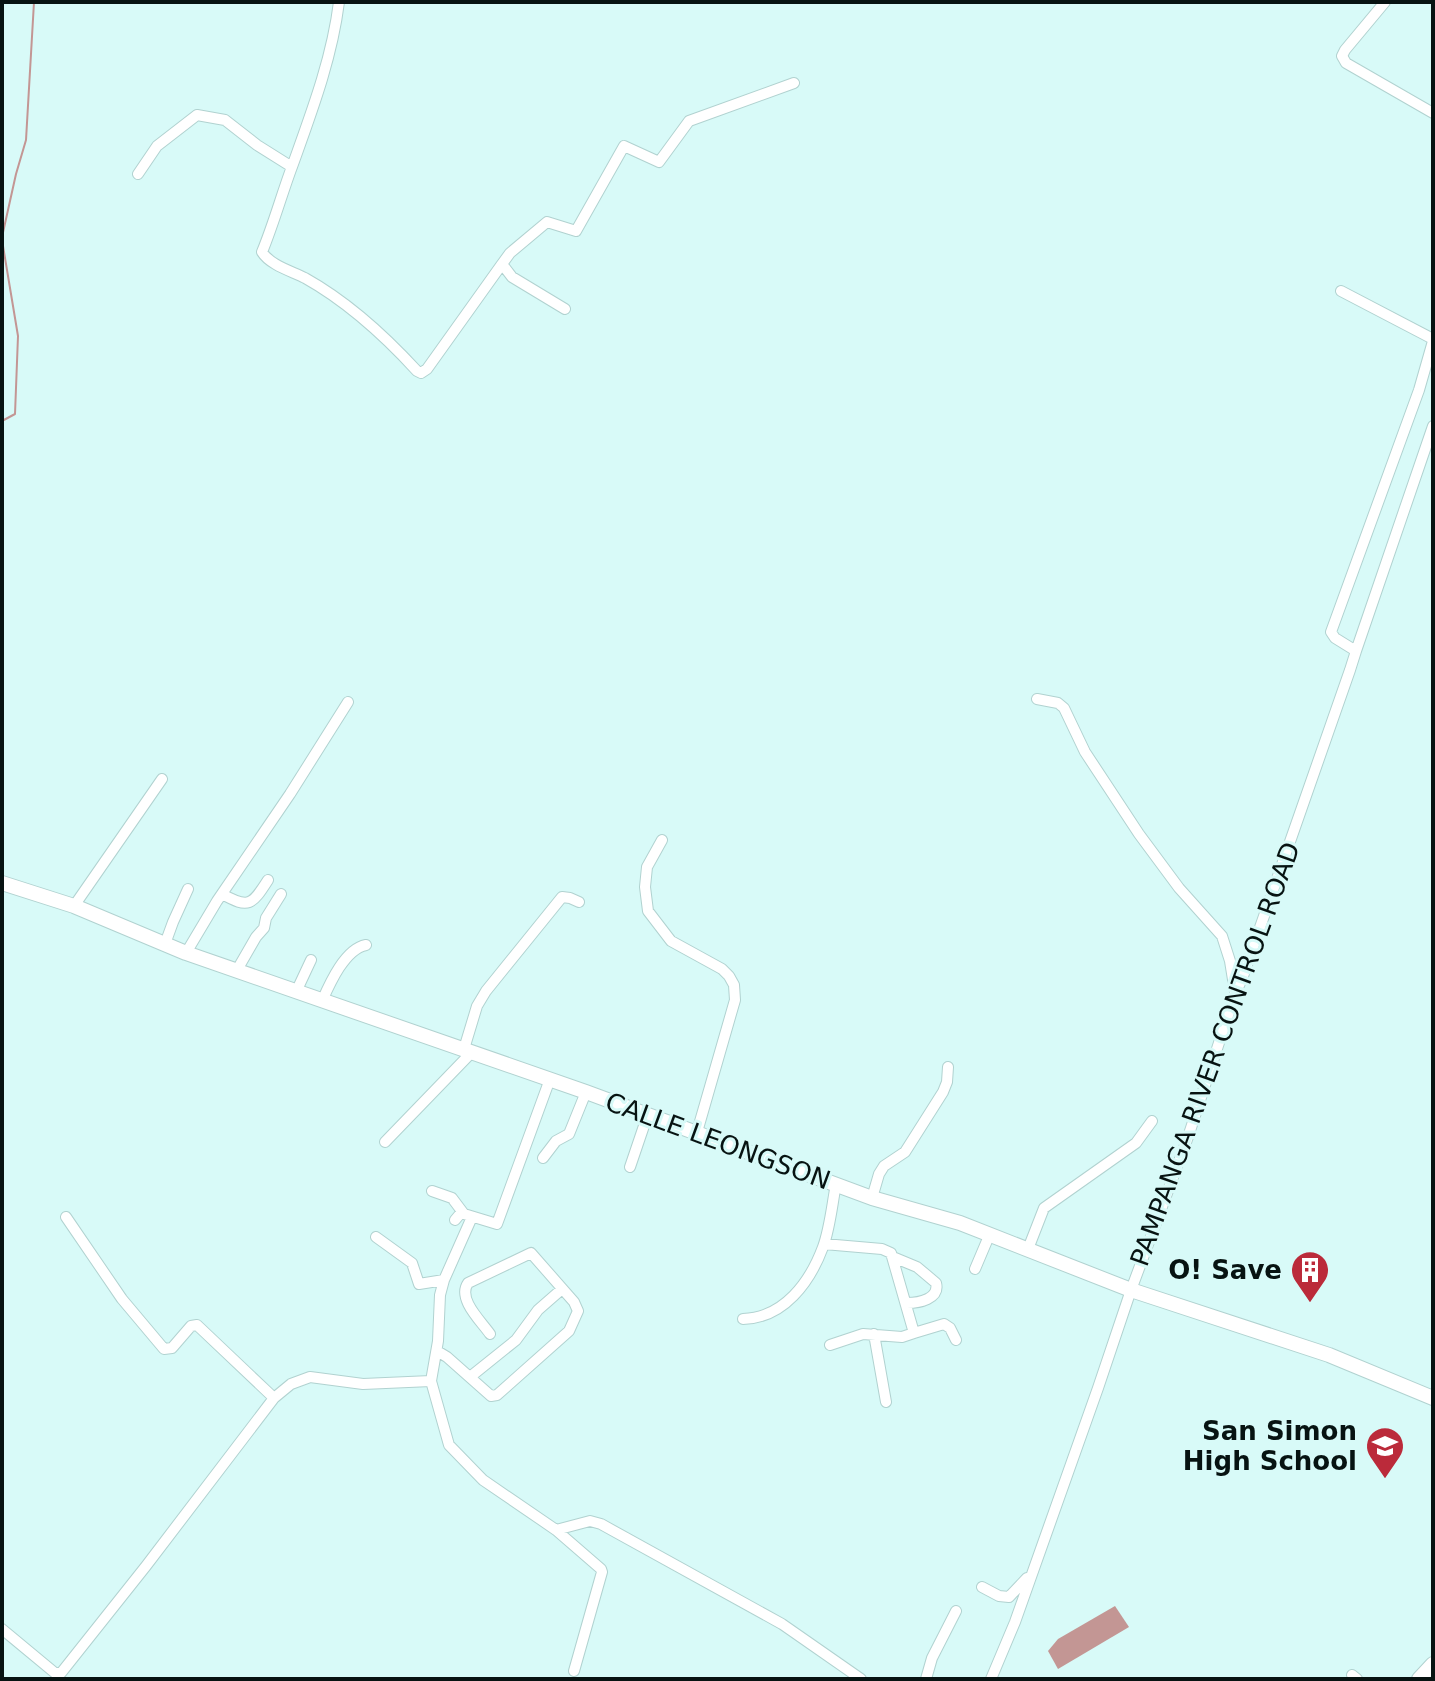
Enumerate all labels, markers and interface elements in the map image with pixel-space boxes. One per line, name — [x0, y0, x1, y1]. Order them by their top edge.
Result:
street label: PAMPANGA RIVER CONTROL ROAD — [1124, 838, 1306, 1270]
street label: CALLE LEONGSON — [602, 1086, 834, 1196]
building icon: O! Save — [1289, 1249, 1331, 1304]
place label: O! Save — [1168, 1255, 1282, 1285]
place label: San Simon High School — [1183, 1416, 1357, 1476]
school or university icon: San Simon High School — [1364, 1425, 1406, 1480]

